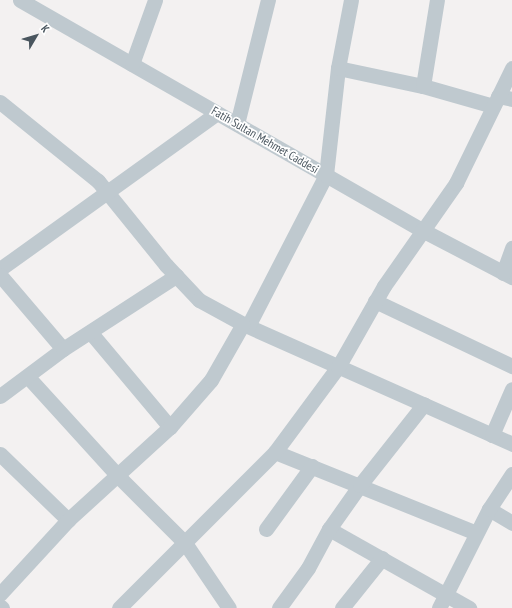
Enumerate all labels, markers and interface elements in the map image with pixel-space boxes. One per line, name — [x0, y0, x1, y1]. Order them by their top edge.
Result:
north arrow — [16, 16, 56, 56]
text: K — [38, 22, 53, 35]
street label: Fatih Sultan Mehmet Caddesi — [209, 103, 321, 177]

